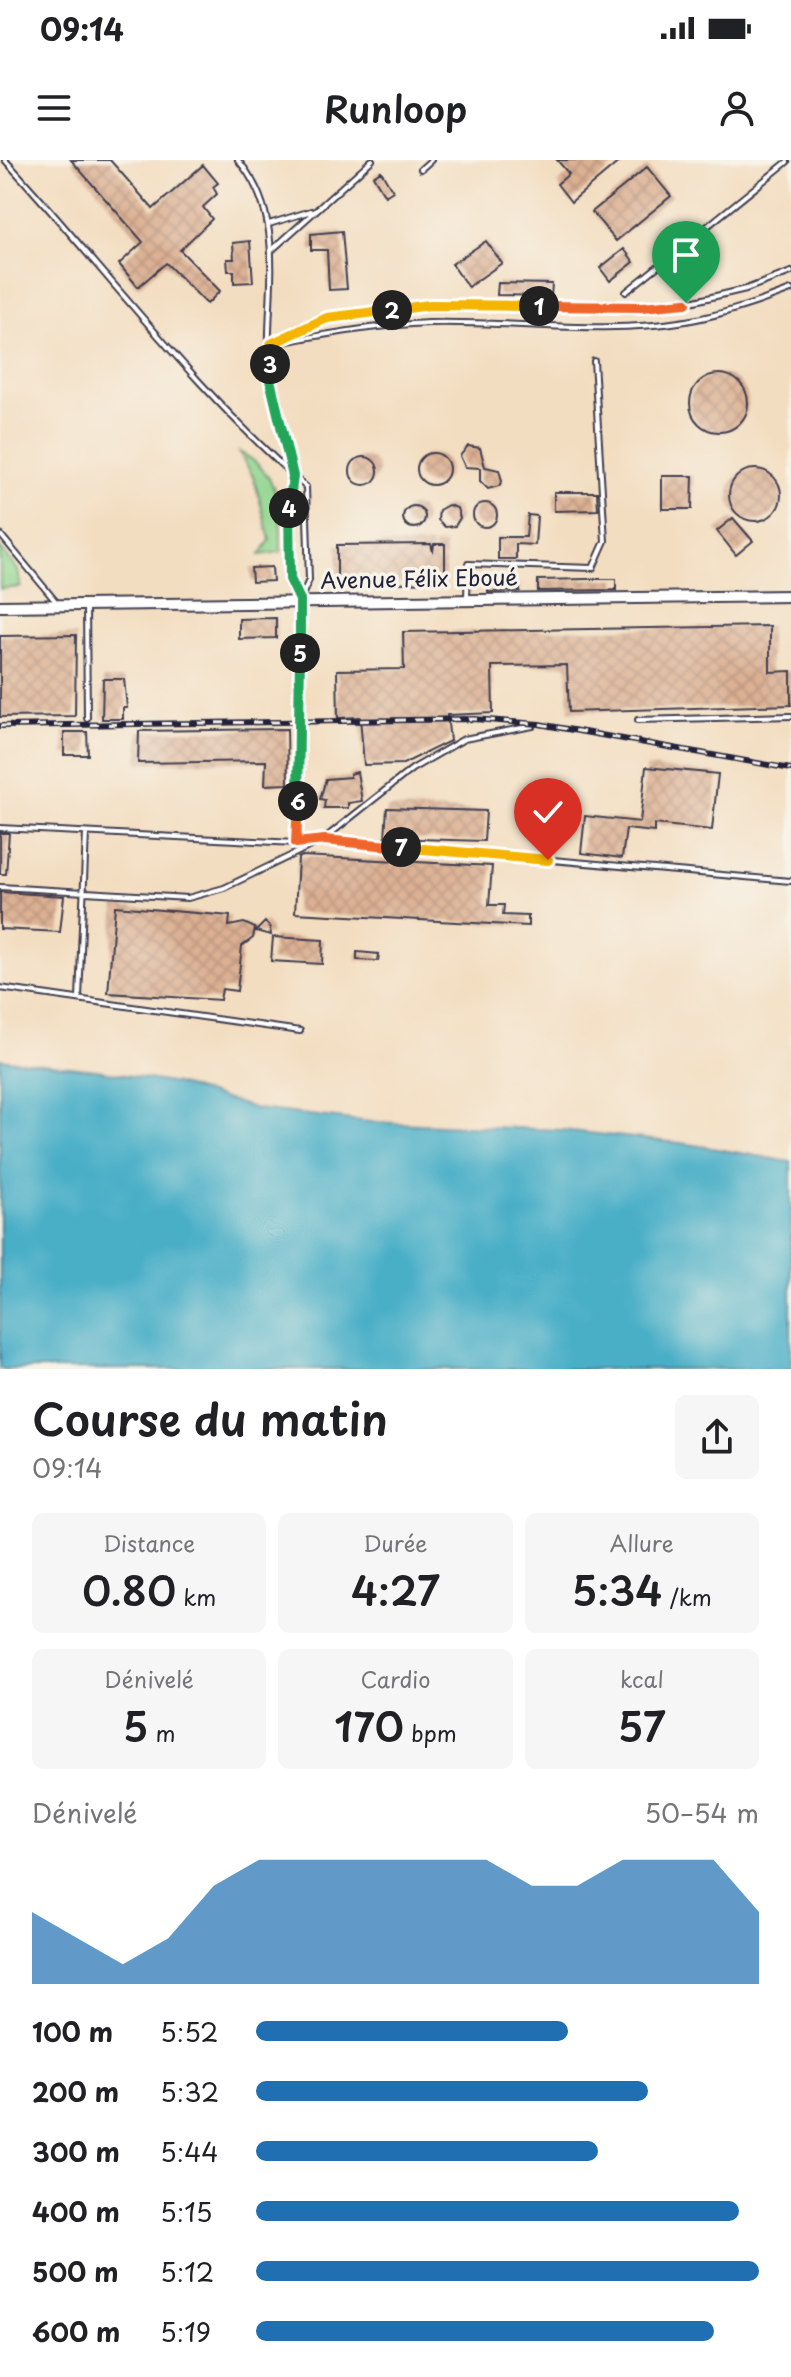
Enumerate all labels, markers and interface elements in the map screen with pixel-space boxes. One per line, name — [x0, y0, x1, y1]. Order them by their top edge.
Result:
text: 09:14 — [40, 6, 124, 51]
text: Runloop — [324, 81, 467, 135]
icon: menu — [32, 86, 76, 130]
icon: person — [715, 86, 759, 130]
pin — [652, 221, 720, 303]
icon: arrive — [664, 233, 708, 277]
pin: 1 — [519, 286, 559, 326]
text: 1 — [534, 289, 544, 322]
pin: 2 — [372, 290, 412, 330]
text: 2 — [384, 293, 400, 326]
pin: 3 — [250, 344, 290, 384]
text: 3 — [263, 347, 277, 380]
pin: 4 — [269, 488, 309, 528]
text: 4 — [282, 491, 296, 524]
street label: Avenue Félix Eboué — [320, 559, 518, 596]
pin: 5 — [280, 633, 320, 673]
text: 5 — [293, 636, 307, 669]
pin — [514, 778, 582, 860]
pin: 6 — [278, 781, 318, 821]
text: 6 — [290, 784, 306, 817]
icon: check — [526, 790, 570, 834]
pin: 7 — [381, 827, 421, 867]
text: 7 — [395, 830, 407, 863]
text: Course du matin — [32, 1385, 388, 1451]
button: share — [675, 1395, 759, 1479]
text: 09:14 — [32, 1448, 103, 1487]
text: Distance — [103, 1526, 195, 1559]
text: Durée — [363, 1526, 428, 1559]
text: Allure — [610, 1526, 674, 1559]
text: 0.80 — [82, 1559, 176, 1620]
text: 4:27 — [351, 1559, 440, 1620]
text: 5:34 — [572, 1559, 663, 1620]
text: km — [176, 1580, 216, 1613]
text: /km — [663, 1580, 712, 1613]
text: Dénivelé — [105, 1662, 194, 1695]
text: Cardio — [360, 1662, 431, 1695]
text: kcal — [620, 1662, 664, 1695]
text: 5 — [123, 1695, 148, 1756]
text: 170 — [334, 1695, 404, 1756]
text: 57 — [618, 1695, 666, 1756]
text: m — [148, 1716, 176, 1749]
text: bpm — [404, 1716, 457, 1749]
text: Dénivelé — [32, 1793, 137, 1832]
text: 50–54 m — [644, 1793, 759, 1832]
text: 100 m — [32, 2012, 113, 2051]
text: 5:52 — [160, 2012, 218, 2051]
text: 200 m — [32, 2072, 119, 2111]
text: 5:32 — [160, 2072, 219, 2111]
text: 300 m — [32, 2132, 120, 2171]
text: 5:44 — [160, 2132, 219, 2171]
text: 400 m — [32, 2192, 120, 2231]
text: 5:15 — [160, 2192, 213, 2231]
text: 500 m — [32, 2252, 118, 2291]
text: 5:12 — [160, 2252, 214, 2291]
text: 600 m — [32, 2312, 120, 2351]
text: 5:19 — [160, 2312, 211, 2351]

